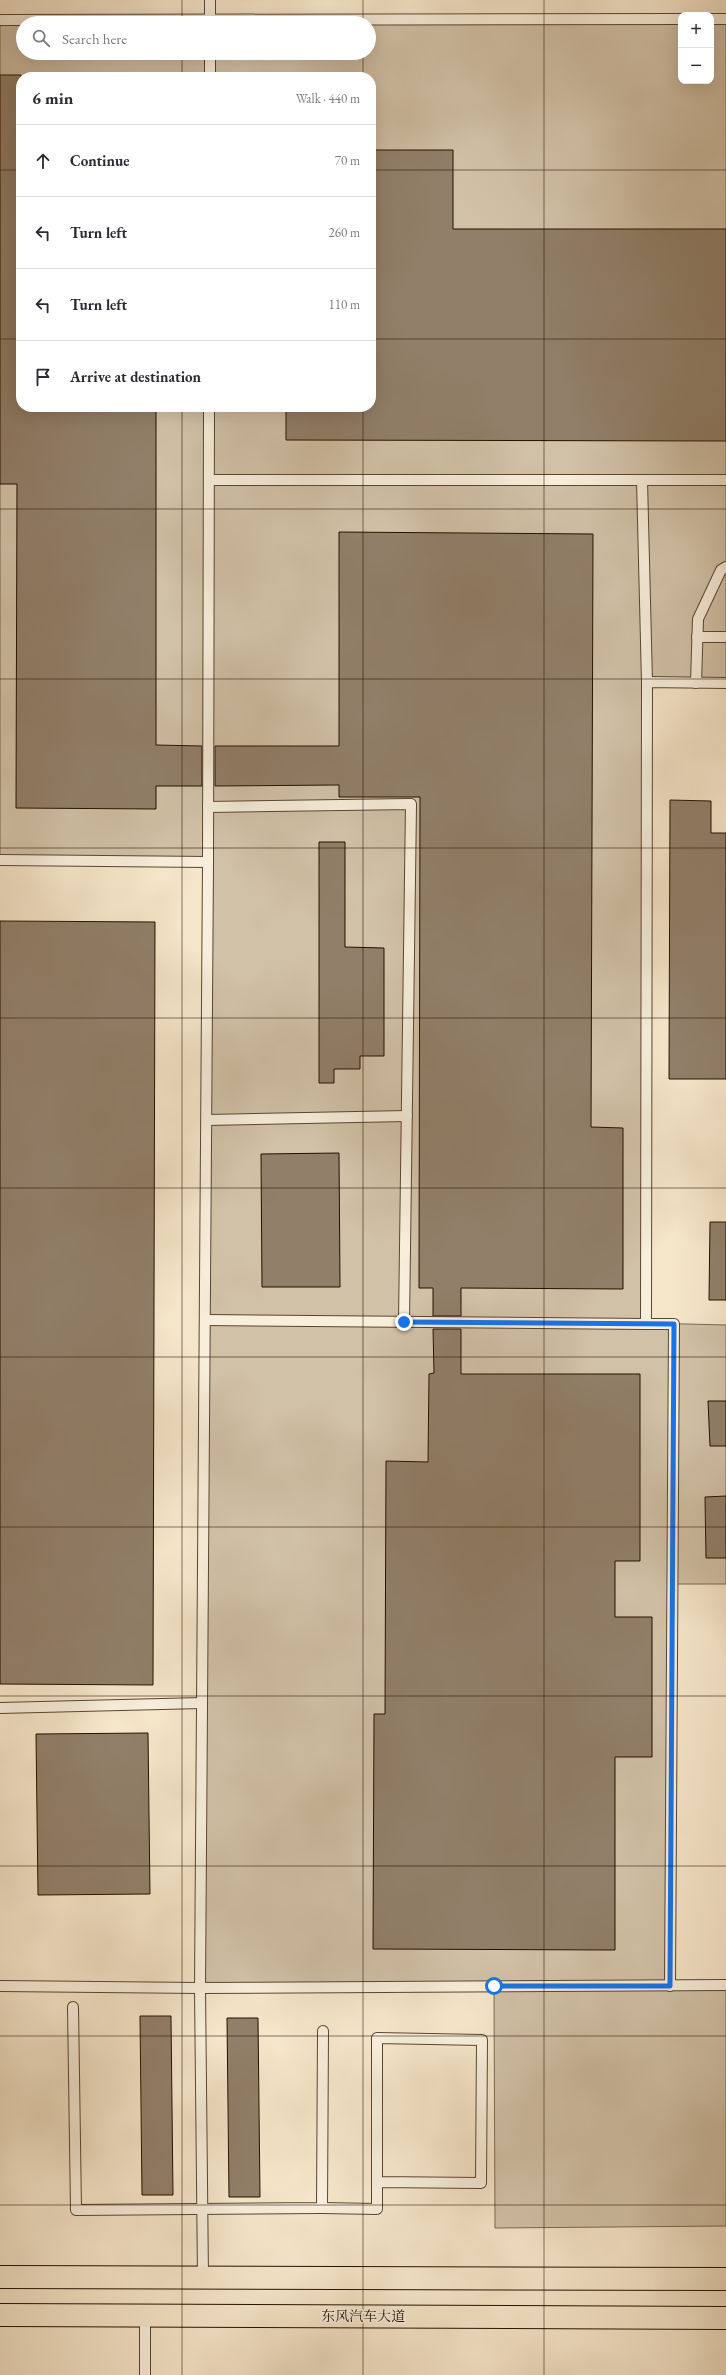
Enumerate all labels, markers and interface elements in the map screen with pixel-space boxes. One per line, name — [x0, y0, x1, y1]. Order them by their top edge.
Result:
map controls — [678, 12, 714, 84]
button: + — [678, 12, 714, 48]
search box — [16, 16, 376, 60]
icon: search — [30, 27, 52, 49]
text: Search here — [62, 29, 127, 48]
button: − — [678, 48, 714, 84]
text: 6 min — [32, 87, 73, 109]
text: Walk · 440 m — [296, 90, 360, 107]
icon: ahead — [32, 150, 54, 172]
text: Continue — [70, 151, 130, 170]
text: 70 m — [335, 152, 360, 169]
icon: left — [32, 222, 54, 244]
text: Turn left — [70, 223, 127, 242]
text: 260 m — [329, 224, 360, 241]
icon: left — [32, 294, 54, 316]
text: Turn left — [70, 295, 127, 314]
text: 110 m — [329, 296, 360, 313]
icon: arrive — [32, 366, 54, 388]
text: Arrive at destination — [70, 367, 201, 386]
route end — [395, 1313, 413, 1331]
route start — [485, 1977, 503, 1995]
street label: 东风汽车大道 — [321, 2307, 405, 2325]

